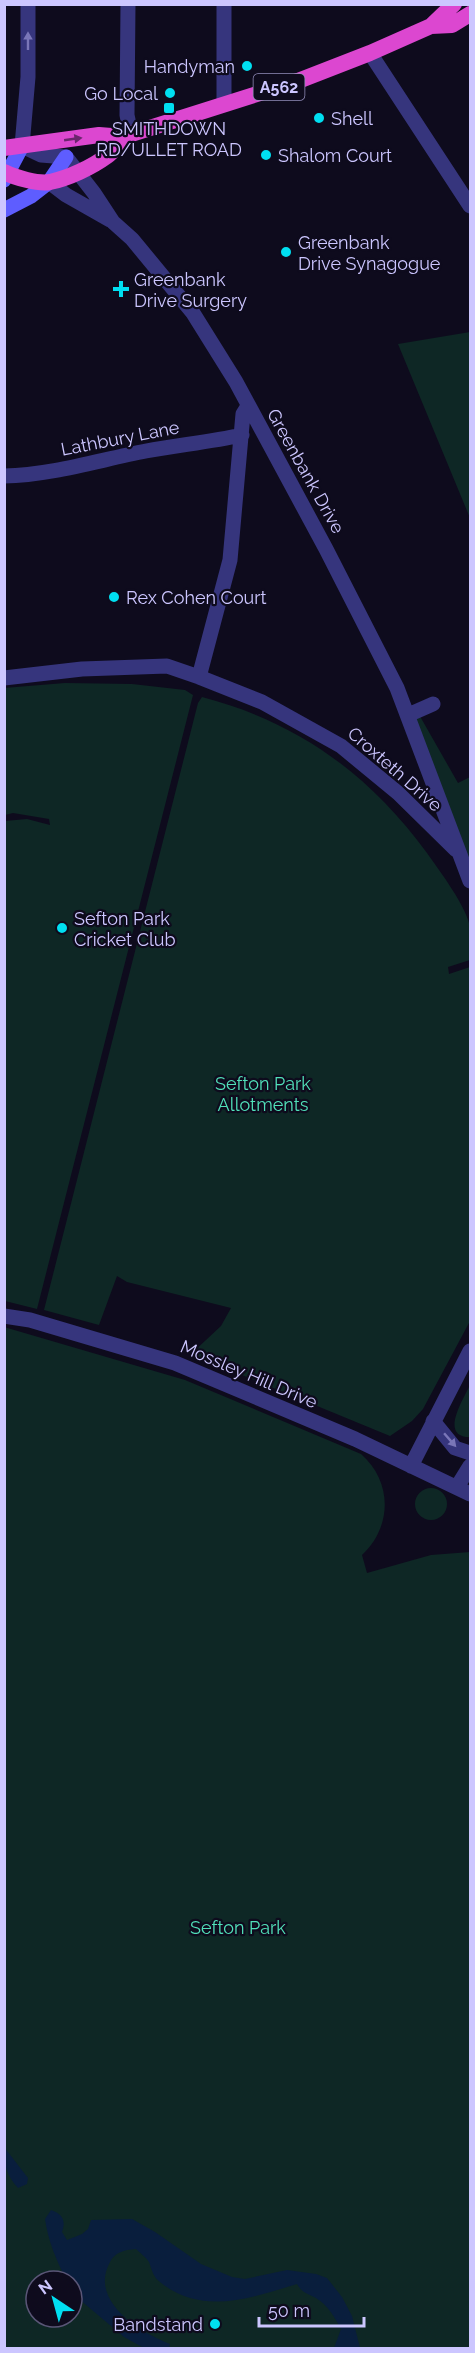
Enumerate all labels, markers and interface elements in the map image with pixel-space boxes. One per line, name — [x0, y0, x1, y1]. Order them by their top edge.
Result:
one-way arrow — [23, 31, 33, 50]
place label: Handyman — [144, 56, 235, 77]
marker: Handyman — [240, 59, 254, 73]
road number: A562 — [254, 74, 304, 100]
place label: Go Local — [84, 83, 158, 104]
marker: Go Local — [163, 86, 177, 100]
marker: SMITHDOWN RD/ULLET ROAD — [162, 101, 176, 115]
place label: Shell — [331, 108, 373, 129]
marker: Shell — [312, 111, 326, 125]
place label: SMITHDOWN RD/ULLET ROAD — [96, 118, 242, 160]
one-way arrow — [64, 135, 83, 144]
place label: Shalom Court — [278, 145, 392, 166]
marker: Shalom Court — [259, 148, 273, 162]
place label: Greenbank Drive Synagogue — [298, 232, 441, 274]
marker: Greenbank Drive Synagogue — [279, 245, 293, 259]
place label: Greenbank Drive Surgery — [134, 269, 247, 311]
marker: Greenbank Drive Surgery — [112, 280, 130, 298]
street label: Greenbank Drive — [263, 405, 349, 537]
street label: Lathbury Lane — [59, 416, 181, 460]
place label: Rex Cohen Court — [126, 587, 267, 608]
marker: Rex Cohen Court — [107, 590, 121, 604]
street label: Croxteth Drive — [344, 722, 447, 816]
place label: Sefton Park Cricket Club — [74, 908, 176, 950]
marker: Sefton Park Cricket Club — [55, 921, 69, 935]
park label: Sefton Park Allotments — [215, 1073, 311, 1115]
street label: Mossley Hill Drive — [177, 1336, 321, 1413]
one-way arrow — [443, 1432, 456, 1448]
park label: Sefton Park — [190, 1917, 286, 1938]
north arrow — [24, 2269, 84, 2329]
text: N — [35, 2276, 56, 2299]
scale bar — [259, 2290, 364, 2328]
text: 50 m — [268, 2300, 310, 2321]
place label: Bandstand — [113, 2314, 203, 2335]
marker: Bandstand — [208, 2317, 222, 2331]

